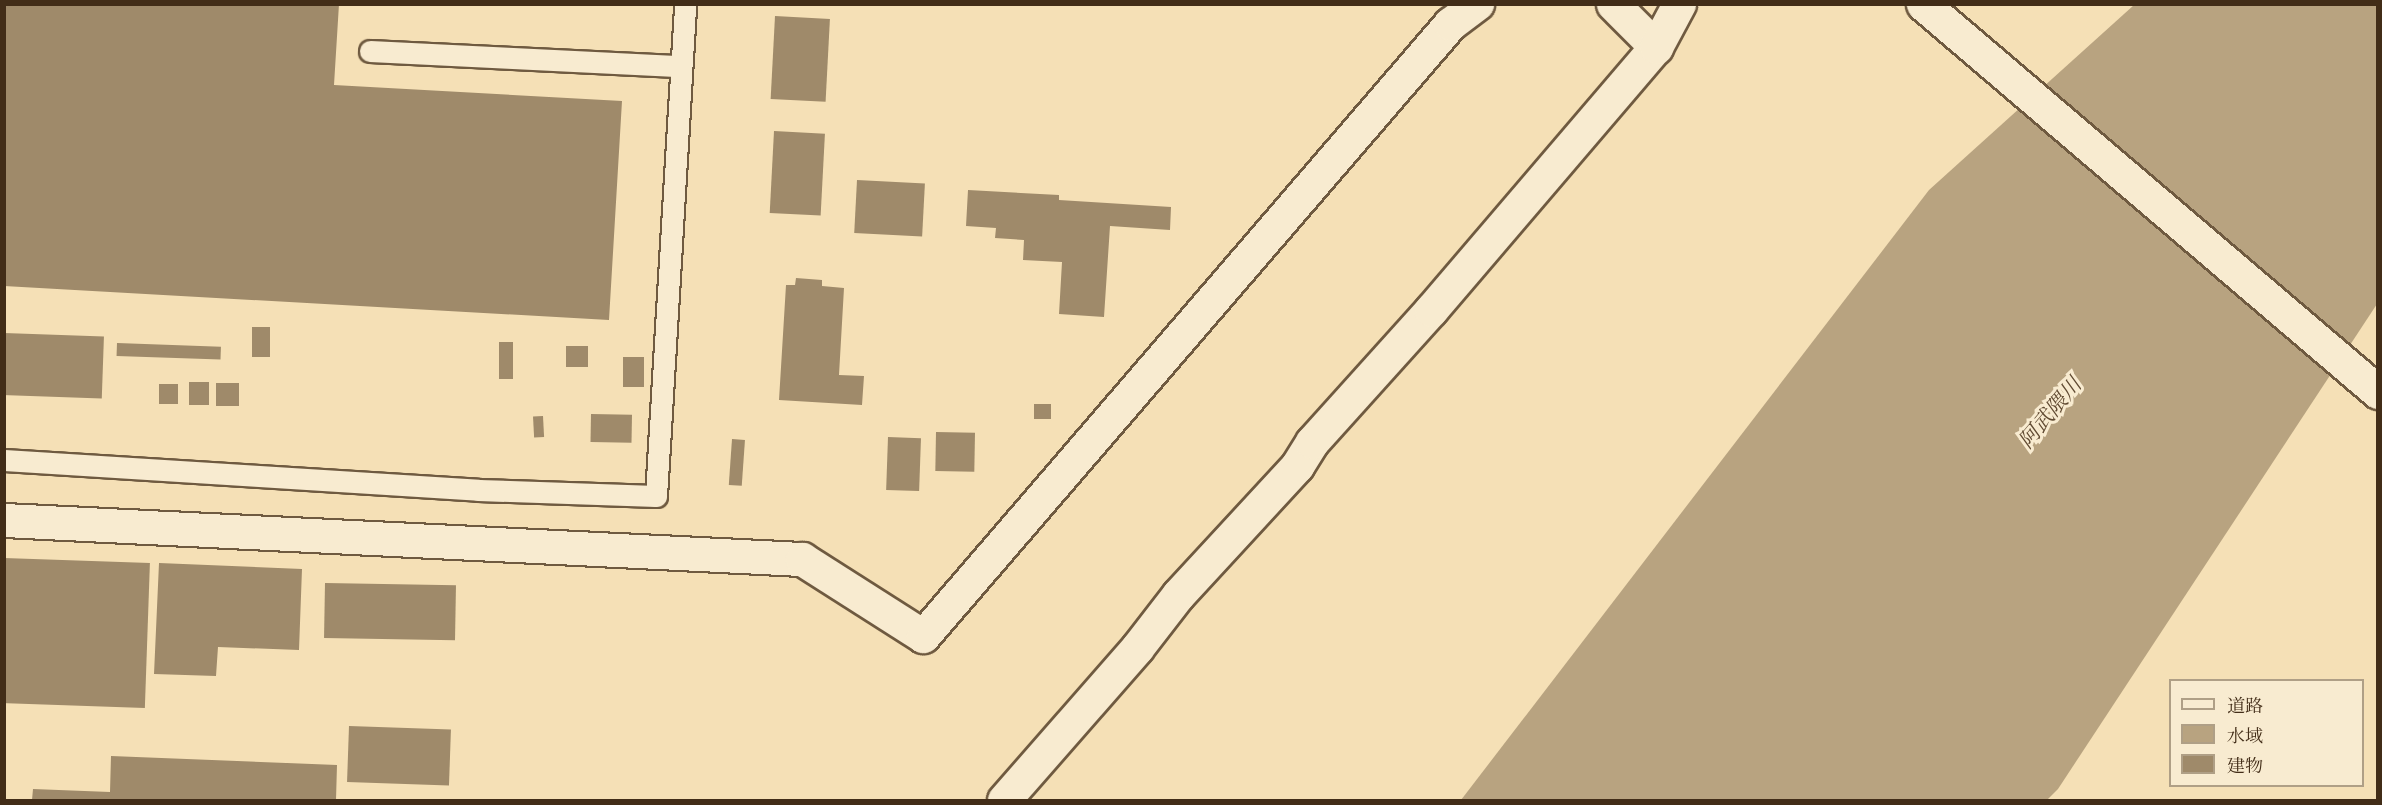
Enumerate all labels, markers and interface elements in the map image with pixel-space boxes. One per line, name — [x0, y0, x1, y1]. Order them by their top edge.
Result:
water label: 阿武隈川 — [2013, 373, 2087, 453]
legend — [2169, 679, 2364, 787]
text: 道路 — [2227, 696, 2263, 717]
text: 水域 — [2227, 726, 2263, 747]
text: 建物 — [2227, 756, 2263, 777]

